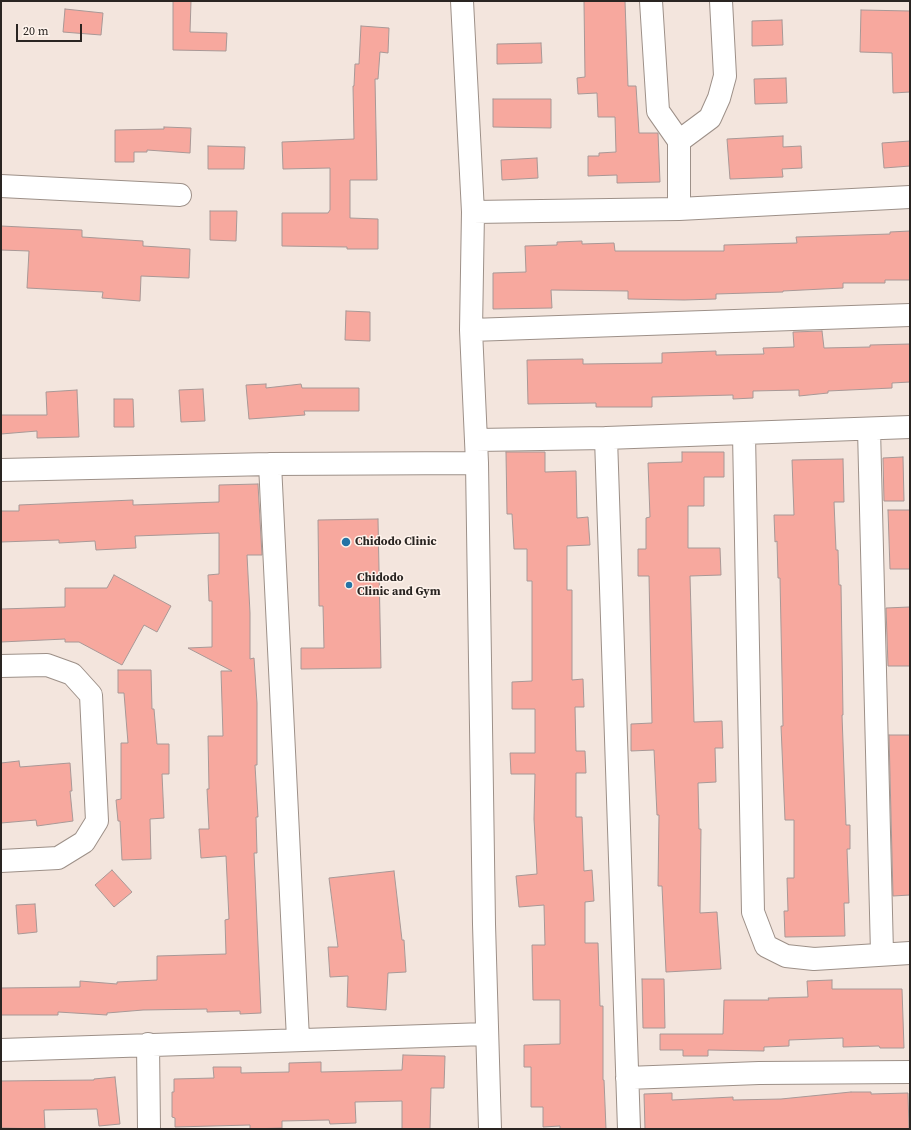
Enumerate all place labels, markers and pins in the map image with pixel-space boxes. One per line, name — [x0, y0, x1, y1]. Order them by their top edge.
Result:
place label: Chidodo Clinic — [355, 535, 437, 549]
marker: Chidodo Clinic — [340, 536, 352, 548]
place label: Chidodo Clinic and Gym — [357, 571, 441, 599]
marker: Chidodo Clinic and Gym — [344, 580, 354, 590]

